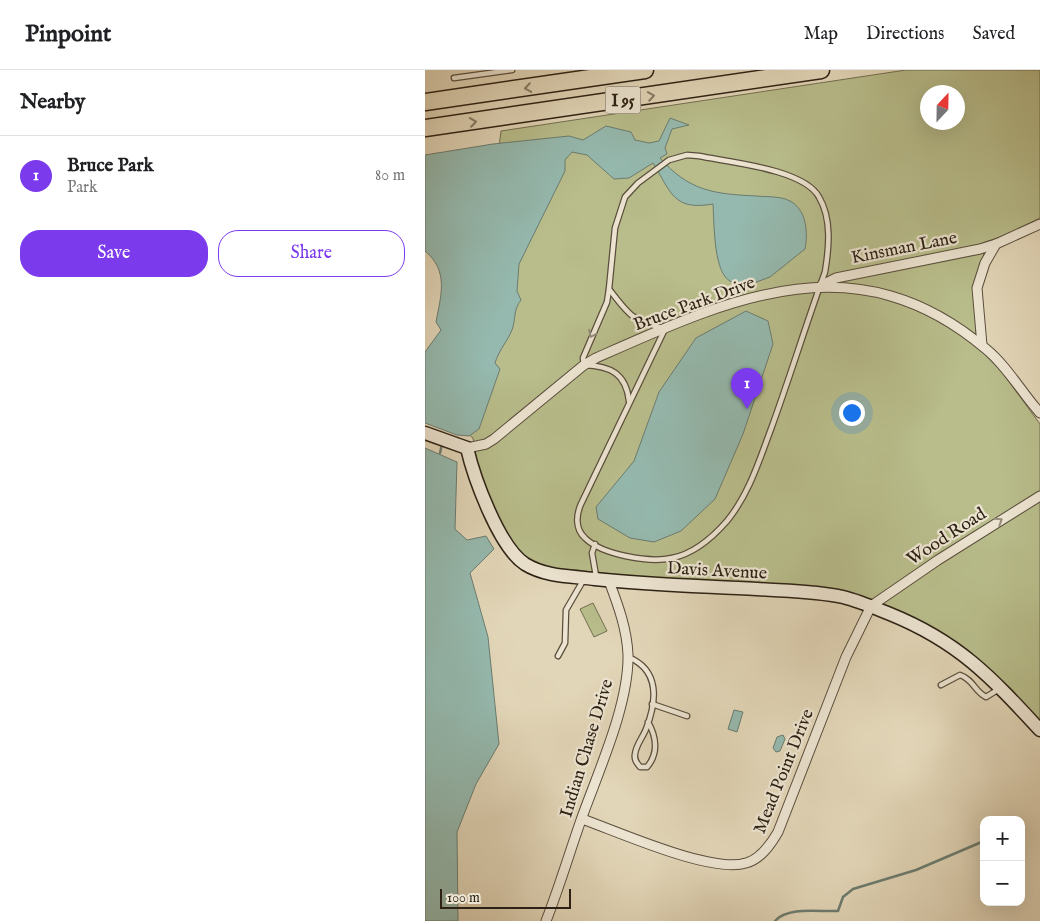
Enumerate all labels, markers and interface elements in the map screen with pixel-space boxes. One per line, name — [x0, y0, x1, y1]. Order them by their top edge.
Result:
text: Pinpoint — [25, 19, 111, 50]
text: Map — [804, 23, 838, 46]
text: Directions — [866, 23, 944, 46]
text: Saved — [972, 23, 1015, 46]
one-way arrow — [524, 82, 532, 93]
north arrow — [920, 85, 965, 130]
road number: I 95 — [605, 86, 641, 114]
text: Nearby — [20, 89, 85, 116]
one-way arrow — [647, 91, 656, 101]
one-way arrow — [470, 117, 478, 128]
text: Bruce Park — [67, 154, 154, 178]
text: 1 — [33, 166, 39, 186]
text: 80 m — [375, 166, 405, 186]
text: Park — [67, 178, 97, 198]
street label: Kinsman Lane — [849, 227, 959, 270]
button: Save — [20, 230, 208, 277]
button: Share — [218, 230, 405, 277]
street label: Bruce Park Drive — [630, 272, 759, 337]
one-way arrow — [588, 329, 598, 338]
pin: 1 — [731, 368, 763, 409]
your location — [839, 400, 865, 426]
street label: Wood Road — [903, 503, 991, 571]
one-way arrow — [994, 518, 1003, 527]
street label: Davis Avenue — [666, 557, 768, 586]
street label: Indian Chase Drive — [555, 676, 619, 821]
street label: Mead Point Drive — [749, 706, 820, 837]
map controls — [980, 816, 1025, 906]
button: + — [980, 816, 1025, 861]
button: − — [980, 861, 1025, 906]
scale bar — [440, 886, 571, 909]
text: 100 m — [447, 889, 480, 907]

